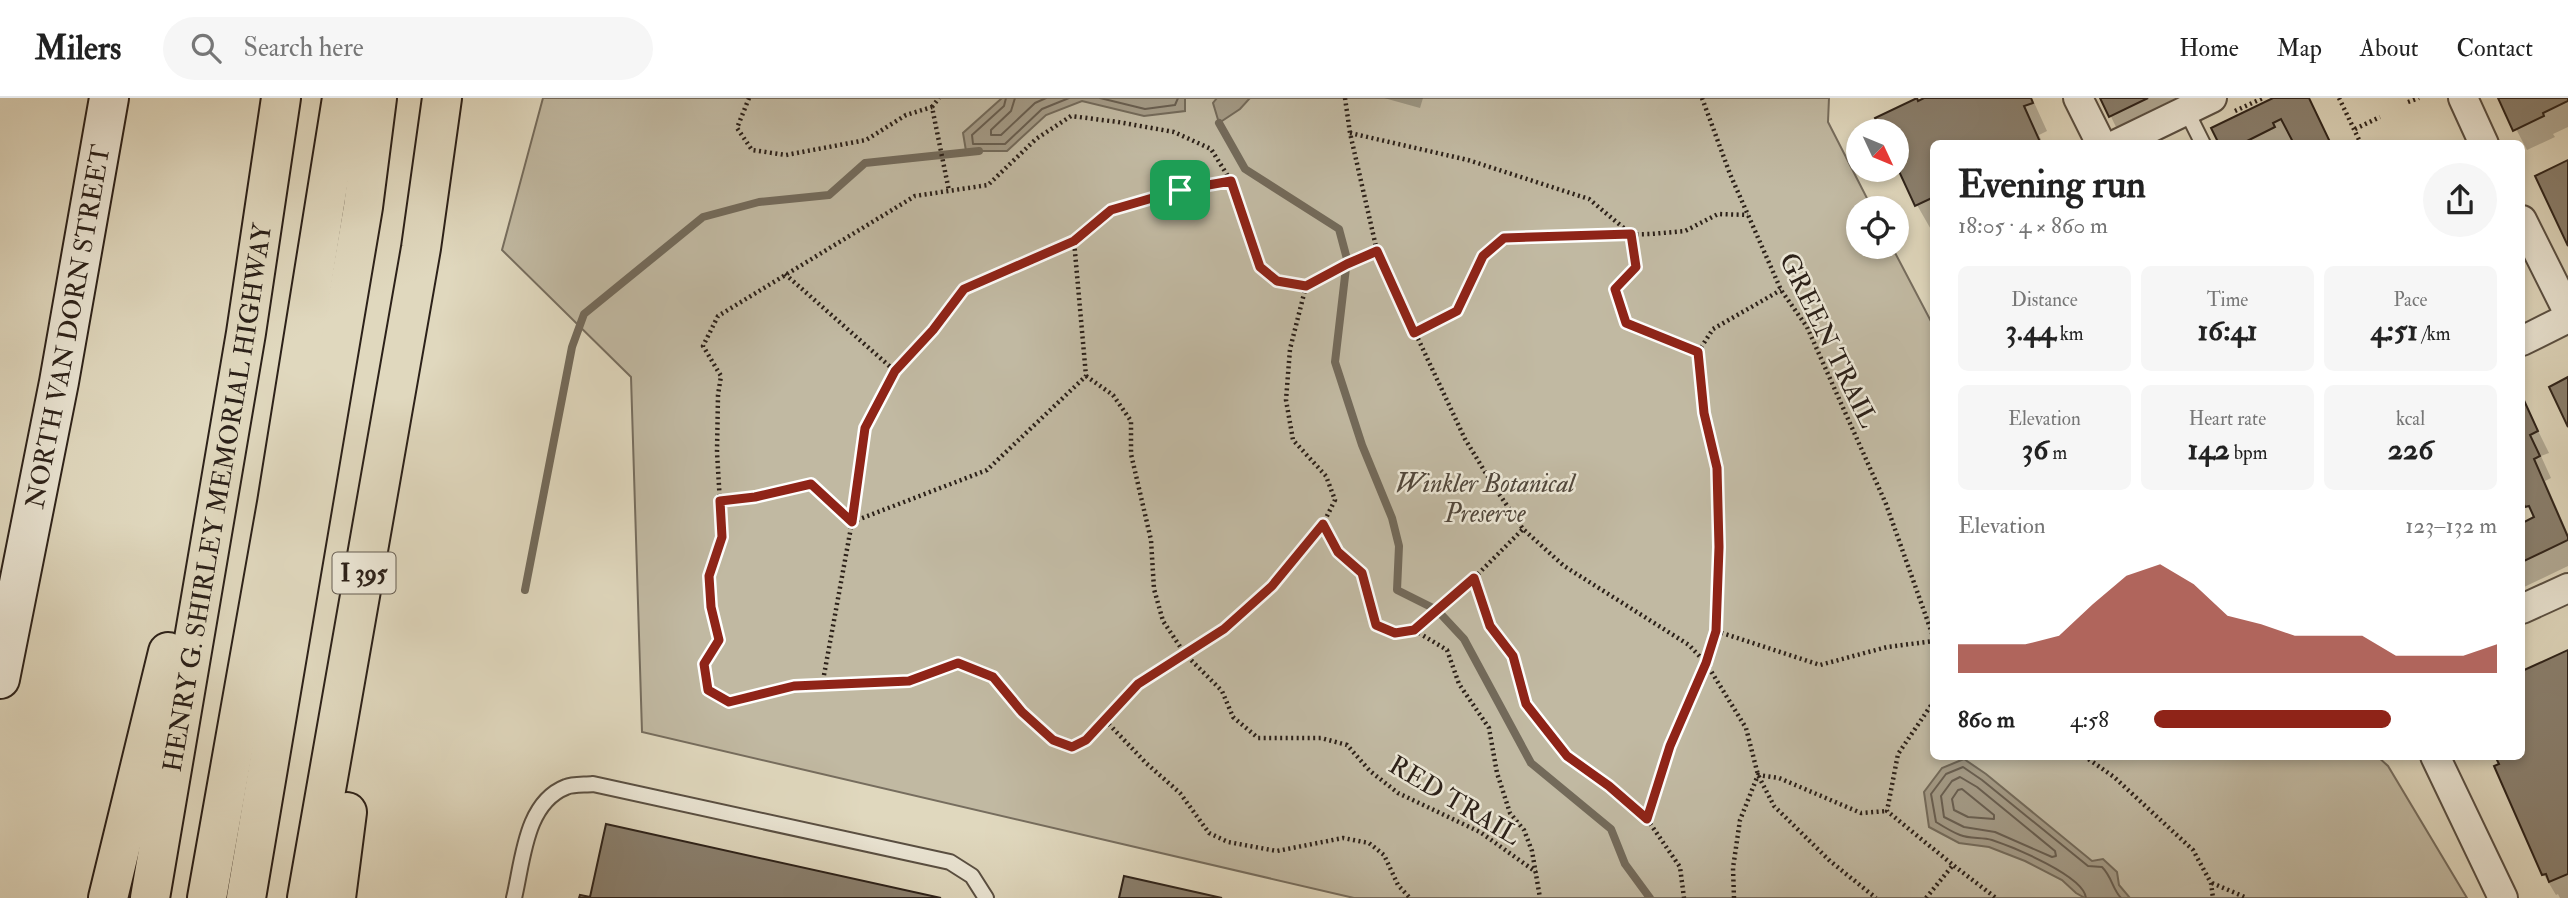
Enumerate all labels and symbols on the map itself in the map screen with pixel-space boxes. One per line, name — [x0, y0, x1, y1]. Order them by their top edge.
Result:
north arrow — [1846, 119, 1909, 182]
street label: NORTH VAN DORN STREET — [19, 142, 117, 511]
pin — [1150, 160, 1210, 220]
street label: HENRY G. SHIRLEY MEMORIAL HIGHWAY — [157, 220, 279, 774]
street label: GREEN TRAIL — [1772, 248, 1884, 433]
park label: Winkler Botanical Preserve — [1395, 468, 1577, 530]
road number: I 395 — [332, 552, 396, 594]
street label: RED TRAIL — [1383, 749, 1526, 853]

